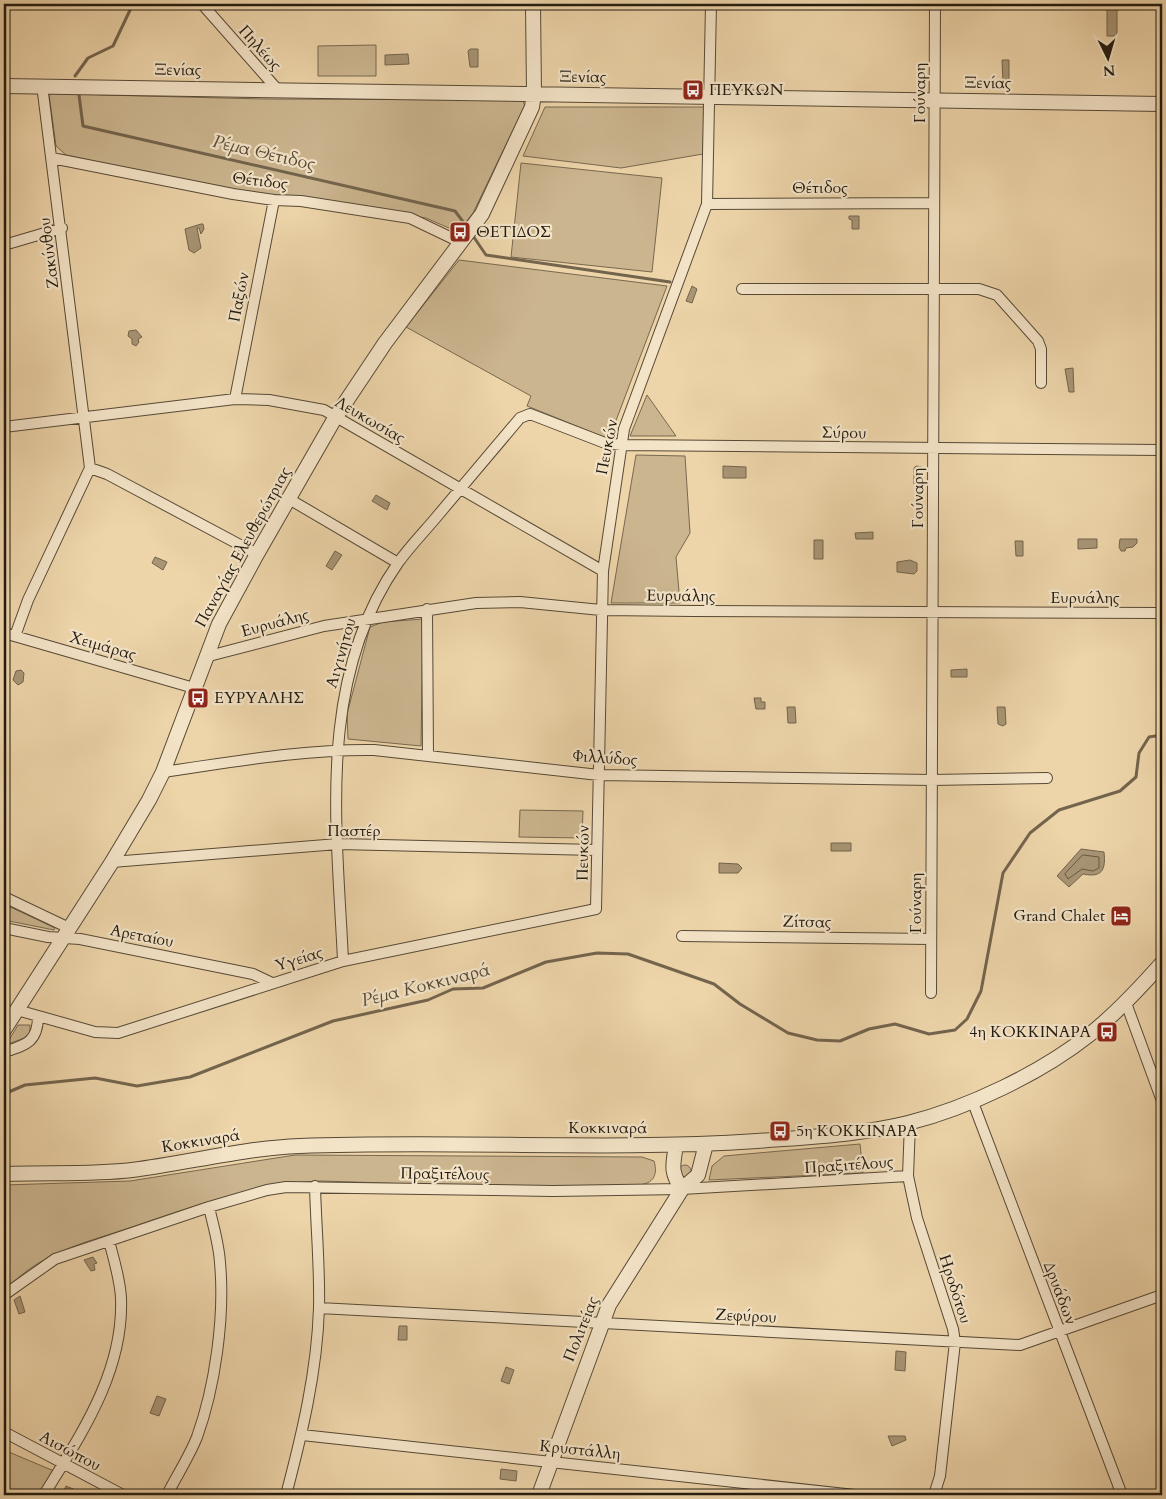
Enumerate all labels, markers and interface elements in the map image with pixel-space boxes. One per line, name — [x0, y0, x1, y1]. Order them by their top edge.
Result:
street label: Πηλέως — [233, 20, 287, 76]
north arrow — [1084, 32, 1134, 82]
street label: Ξενίας — [154, 59, 202, 81]
text: N — [1102, 60, 1116, 80]
street label: Γούναρη — [909, 63, 931, 123]
street label: Ξενίας — [559, 66, 607, 88]
street label: Ξενίας — [964, 72, 1012, 94]
bus stop icon: ΠΕΥΚΩΝ — [681, 78, 705, 102]
place label: ΠΕΥΚΩΝ — [709, 79, 784, 101]
water label: Ρέμα Θέτιδος — [210, 129, 318, 177]
street label: Θέτιδος — [231, 167, 289, 195]
street label: Θέτιδος — [792, 177, 848, 199]
street label: Ζακύνθου — [34, 216, 64, 290]
bus stop icon: ΘΕΤΙΔΟΣ — [448, 220, 472, 244]
place label: ΘΕΤΙΔΟΣ — [476, 221, 551, 243]
street label: Παξών — [223, 270, 255, 324]
street label: Λευκωσίας — [331, 391, 409, 449]
street label: Πευκών — [591, 417, 623, 477]
street label: Σύρου — [821, 422, 867, 444]
street label: Παναγίας Ελευθερώτριας — [190, 463, 296, 631]
street label: Γούναρη — [907, 468, 929, 528]
street label: Ευρυάλης — [646, 584, 716, 608]
street label: Ευρυάλης — [1050, 587, 1120, 609]
street label: Ευρυάλης — [239, 603, 311, 643]
street label: Αιγινήτου — [320, 615, 362, 691]
street label: Χειμάρας — [67, 626, 139, 666]
bus stop icon: ΕΥΡΥΑΛΗΣ — [186, 686, 210, 710]
place label: ΕΥΡΥΑΛΗΣ — [214, 687, 304, 709]
street label: Φιλλύδος — [572, 745, 638, 771]
street label: Παστέρ — [327, 820, 381, 842]
street label: Πευκών — [572, 825, 594, 881]
street label: Γούναρη — [905, 873, 927, 933]
hotel icon: Grand Chalet — [1109, 904, 1133, 928]
place label: Grand Chalet — [1013, 905, 1105, 927]
street label: Ζίτσας — [782, 911, 832, 933]
street label: Αρεταίου — [108, 919, 176, 953]
street label: Υγείας — [272, 941, 326, 977]
water label: Ρέμα Κοκκιναρά — [359, 957, 493, 1013]
bus stop icon: 4η ΚΟΚΚΙΝΑΡΑ — [1095, 1020, 1119, 1044]
place label: 4η ΚΟΚΚΙΝΑΡΑ — [969, 1021, 1092, 1043]
street label: Κοκκιναρά — [568, 1117, 648, 1139]
bus stop icon: 5η ΚΟΚΚΙΝΑΡΑ — [768, 1119, 792, 1143]
place label: 5η ΚΟΚΚΙΝΑΡΑ — [796, 1120, 918, 1142]
street label: Κοκκιναρά — [160, 1124, 242, 1158]
street label: Πραξιτέλους — [804, 1151, 894, 1179]
street label: Πραξιτέλους — [400, 1162, 490, 1186]
street label: Ηροδότου — [934, 1252, 976, 1326]
street label: Δρυάδων — [1038, 1258, 1082, 1328]
street label: Πολιτείας — [558, 1293, 604, 1365]
street label: Ζεφύρου — [715, 1303, 777, 1329]
street label: Αισώπου — [35, 1426, 105, 1476]
street label: Κρυστάλλη — [538, 1435, 622, 1465]

